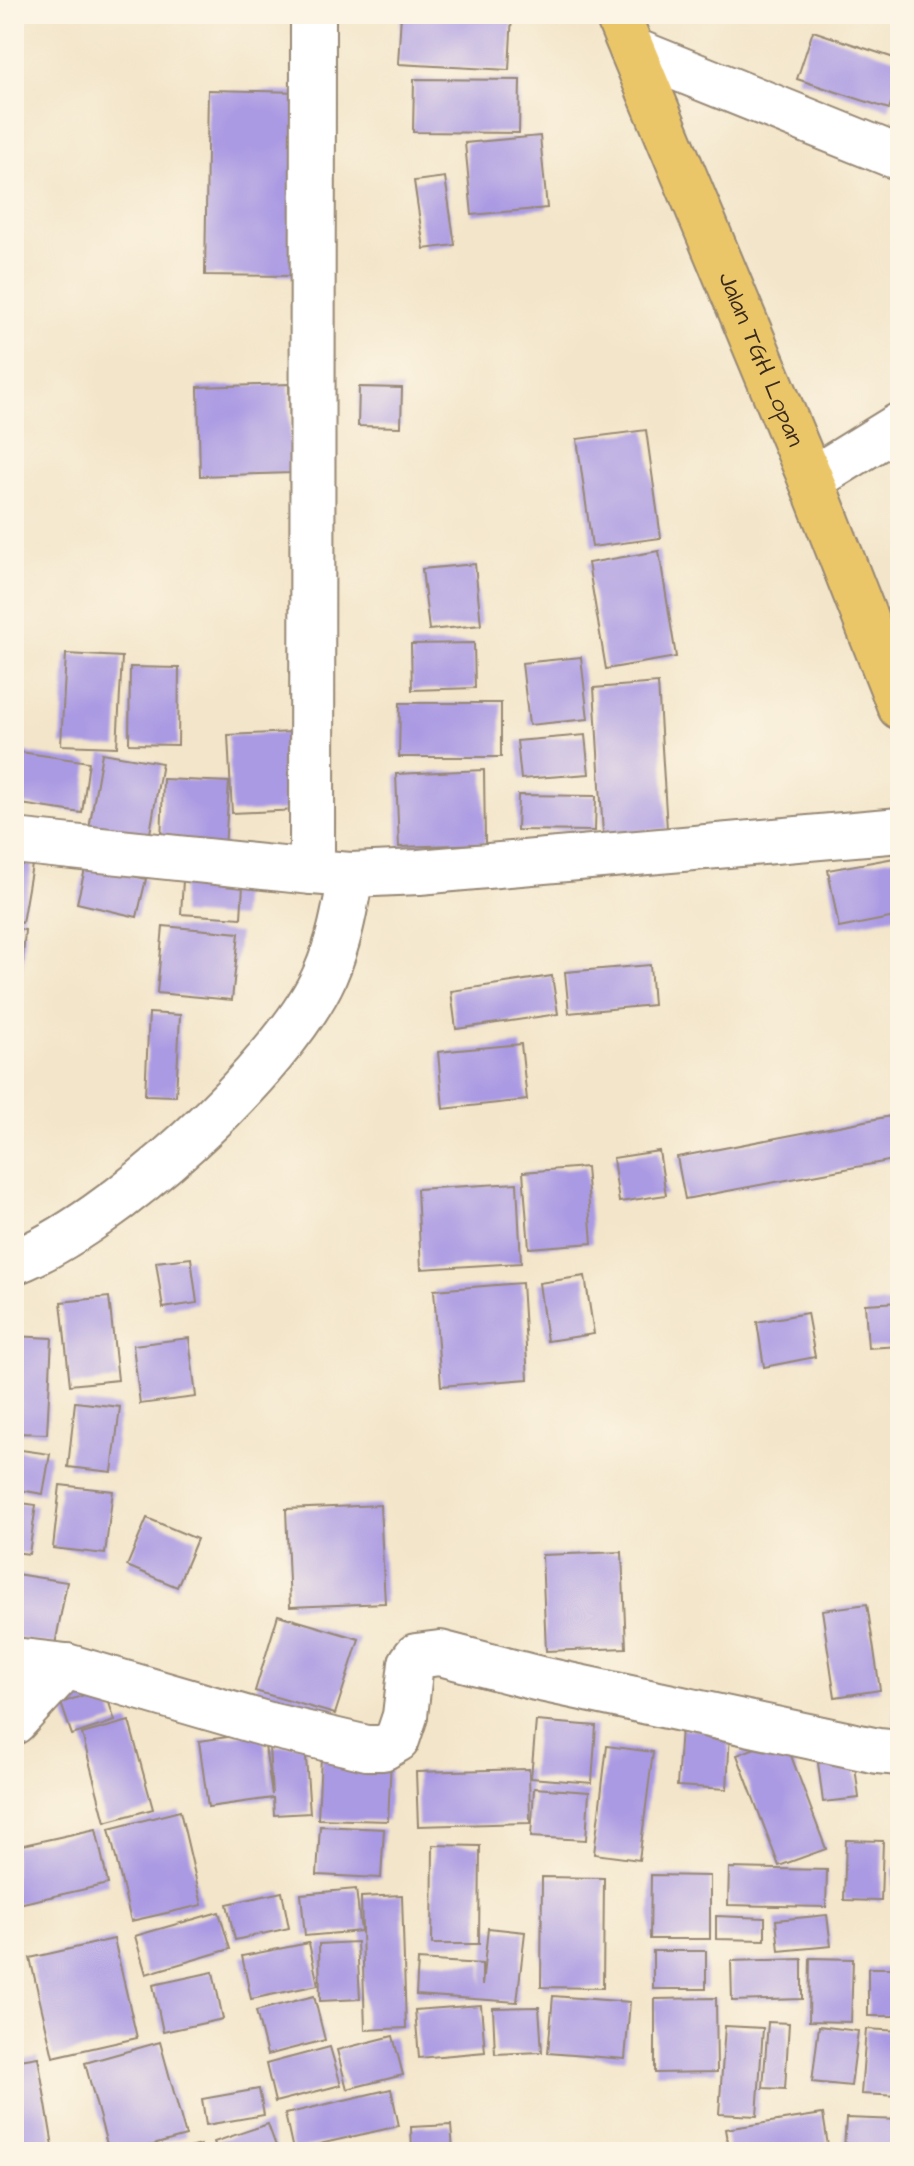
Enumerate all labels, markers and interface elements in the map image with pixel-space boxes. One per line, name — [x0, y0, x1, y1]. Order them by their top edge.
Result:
street label: Jalan TGH Lopan — [709, 267, 812, 452]

